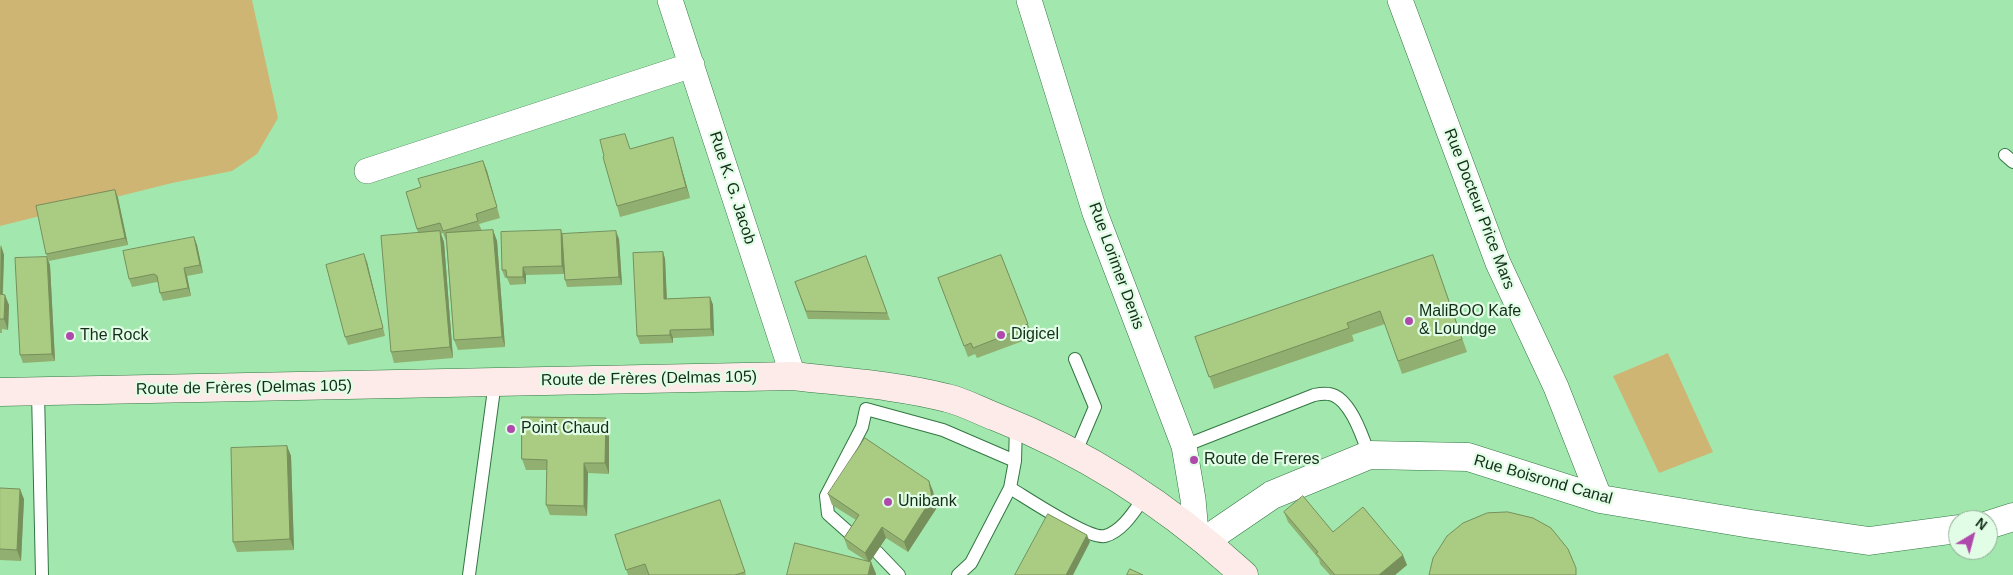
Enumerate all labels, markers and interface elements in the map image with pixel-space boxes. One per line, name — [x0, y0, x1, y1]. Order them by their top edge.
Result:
street label: Rue Docteur Price Mars — [1439, 126, 1519, 292]
street label: Rue K. G. Jacob — [705, 129, 759, 247]
street label: Rue Lorimer Denis — [1084, 200, 1148, 332]
place label: MaliBOO Kafe & Loundge — [1419, 302, 1521, 340]
marker: MaliBOO Kafe & Loundge — [1403, 315, 1415, 327]
place label: Digicel — [1011, 325, 1059, 345]
place label: The Rock — [80, 326, 148, 346]
marker: Digicel — [995, 329, 1007, 341]
marker: The Rock — [64, 330, 76, 342]
street label: Route de Frères (Delmas 105) — [541, 368, 757, 390]
street label: Route de Frères (Delmas 105) — [136, 377, 352, 399]
place label: Point Chaud — [521, 419, 609, 439]
marker: Point Chaud — [505, 423, 517, 435]
place label: Route de Freres — [1204, 450, 1320, 470]
street label: Rue Boisrond Canal — [1472, 451, 1614, 509]
marker: Route de Freres — [1188, 454, 1200, 466]
place label: Unibank — [898, 492, 957, 512]
marker: Unibank — [882, 496, 894, 508]
north arrow — [1948, 510, 1998, 560]
text: N — [1973, 514, 1990, 533]

